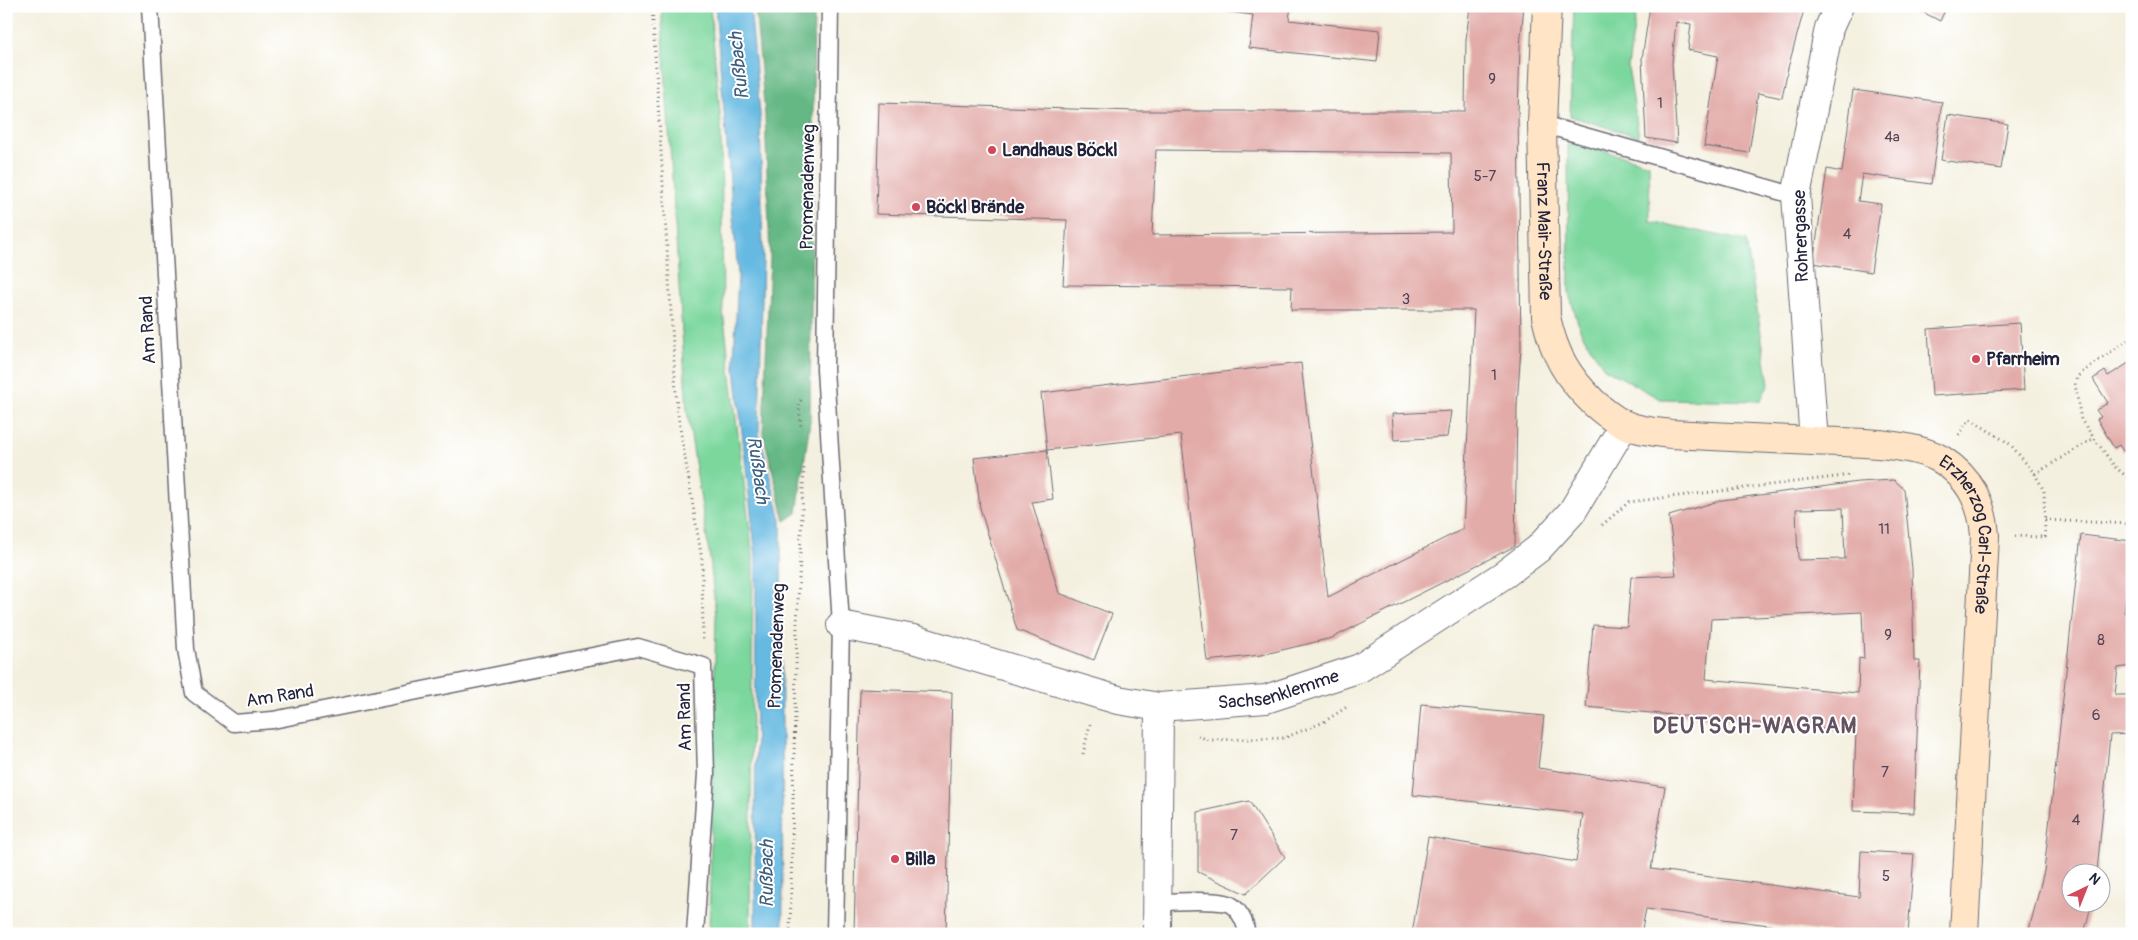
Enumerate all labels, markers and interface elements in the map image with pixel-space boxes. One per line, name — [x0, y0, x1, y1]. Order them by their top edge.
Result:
water label: Rußbach — [723, 30, 754, 101]
house number: 9 — [1488, 70, 1496, 89]
house number: 1 — [1657, 94, 1663, 113]
street label: Promenadenweg — [795, 124, 821, 250]
house number: 4a — [1884, 128, 1900, 147]
place label: Landhaus Böckl — [1002, 139, 1117, 162]
marker: Landhaus Böckl — [986, 144, 998, 156]
street label: Franz Mair-Straße — [1531, 161, 1557, 301]
house number: 5-7 — [1474, 167, 1496, 186]
street label: Rohrergasse — [1788, 189, 1814, 283]
place label: Böckl Brände — [926, 196, 1025, 219]
marker: Böckl Brände — [910, 201, 922, 213]
house number: 4 — [1843, 225, 1852, 244]
house number: 3 — [1402, 290, 1410, 309]
street label: Am Rand — [135, 295, 161, 365]
place label: Pfarrheim — [1986, 348, 2060, 371]
marker: Pfarrheim — [1970, 353, 1982, 365]
house number: 1 — [1491, 366, 1497, 385]
water label: Rußbach — [741, 435, 775, 506]
street label: Erzherzog Carl-Straße — [1935, 450, 1997, 615]
house number: 11 — [1878, 520, 1890, 539]
street label: Promenadenweg — [763, 583, 791, 709]
house number: 9 — [1884, 626, 1892, 645]
house number: 8 — [2097, 631, 2105, 650]
street label: Sachsenklemme — [1217, 664, 1342, 714]
street label: Am Rand — [244, 679, 316, 713]
street label: Am Rand — [673, 683, 697, 751]
house number: 6 — [2092, 706, 2100, 725]
district label: DEUTSCH-WAGRAM — [1653, 712, 1857, 740]
house number: 7 — [1881, 763, 1889, 782]
house number: 4 — [2072, 811, 2081, 830]
house number: 7 — [1230, 826, 1238, 845]
water label: Rußbach — [755, 839, 779, 908]
place label: Billa — [905, 848, 936, 871]
marker: Billa — [889, 853, 901, 865]
north arrow — [2060, 862, 2110, 912]
house number: 5 — [1882, 867, 1890, 886]
text: N — [2085, 869, 2104, 888]

